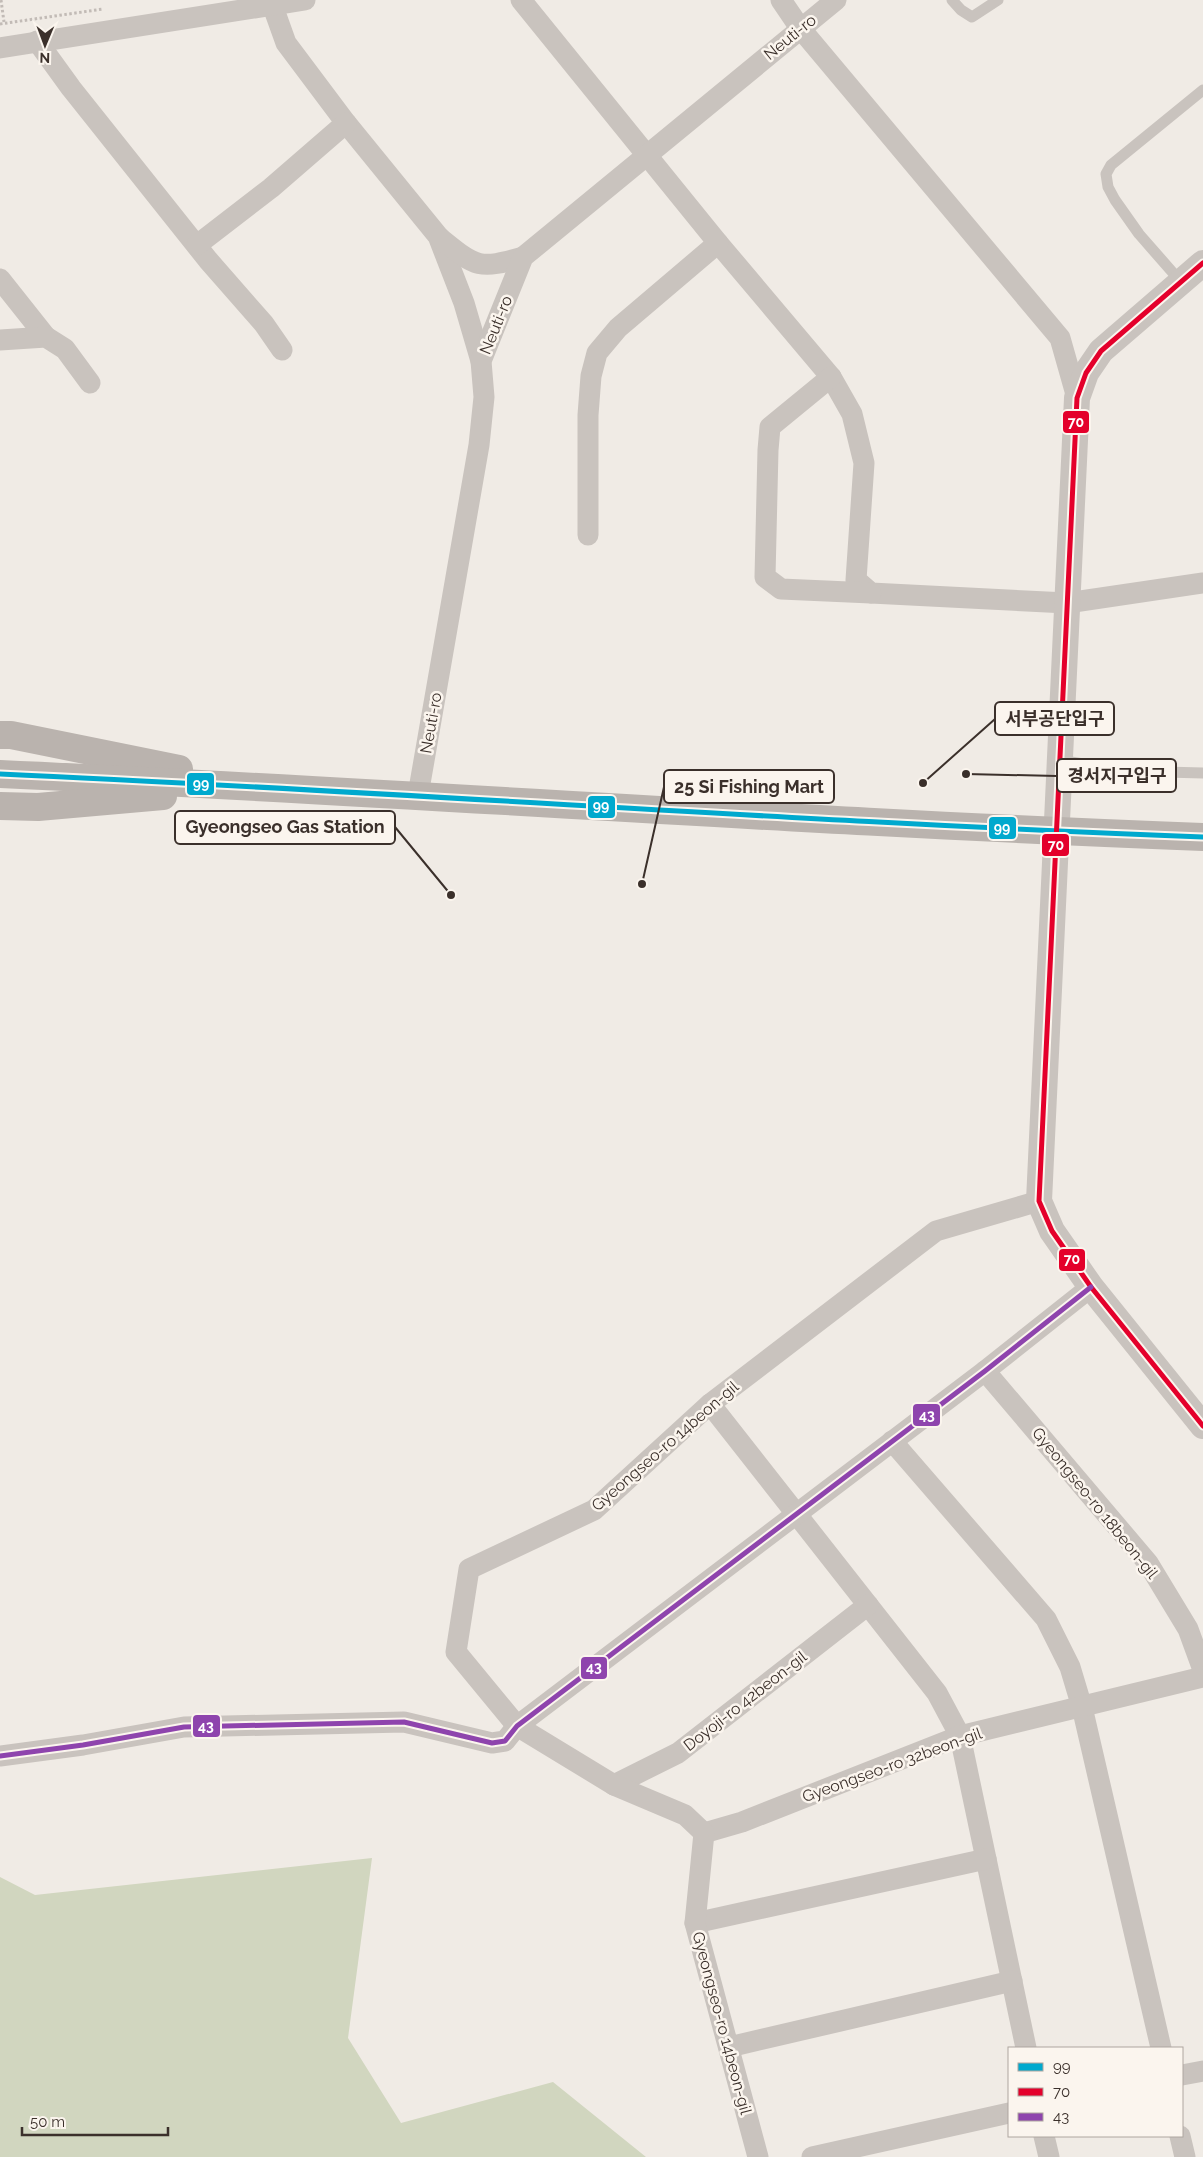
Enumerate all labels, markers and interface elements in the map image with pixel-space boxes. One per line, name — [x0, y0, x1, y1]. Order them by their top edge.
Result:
street label: Neuti-ro — [760, 10, 820, 64]
north arrow — [20, 20, 70, 70]
text: N — [39, 50, 50, 66]
street label: Neuti-ro — [476, 293, 516, 357]
line badge: 70 — [1062, 410, 1090, 434]
text: 70 — [1068, 414, 1084, 430]
street label: Neuti-ro — [416, 691, 446, 755]
callout: 서부공단입구 — [995, 702, 1114, 735]
text: 서부공단입구 — [1005, 708, 1105, 729]
callout: 경서지구입구 — [1057, 759, 1176, 792]
text: 경서지구입구 — [1067, 765, 1167, 786]
callout: 25 Si Fishing Mart — [664, 770, 834, 803]
line badge: 99 — [186, 772, 215, 796]
text: 99 — [193, 776, 209, 792]
text: 25 Si Fishing Mart — [674, 776, 824, 797]
line badge: 99 — [587, 795, 616, 819]
text: 99 — [593, 798, 609, 814]
callout: Gyeongseo Gas Station — [175, 811, 395, 844]
text: Gyeongseo Gas Station — [185, 816, 385, 837]
line badge: 99 — [988, 816, 1017, 840]
text: 99 — [994, 820, 1010, 836]
line badge: 70 — [1041, 833, 1070, 857]
text: 70 — [1048, 837, 1064, 853]
line badge: 70 — [1058, 1248, 1086, 1272]
text: 70 — [1064, 1251, 1080, 1267]
street label: Gyeongseo-ro 14beon-gil — [588, 1377, 743, 1515]
line badge: 43 — [912, 1403, 941, 1427]
text: 43 — [919, 1407, 935, 1423]
street label: Gyeongseo-ro 18beon-gil — [1028, 1424, 1162, 1583]
street label: Doyoji-ro 42beon-gil — [680, 1647, 811, 1755]
line badge: 43 — [580, 1656, 608, 1680]
text: 43 — [586, 1659, 602, 1675]
line badge: 43 — [192, 1714, 221, 1738]
text: 43 — [198, 1718, 214, 1734]
street label: Gyeongseo-ro 32beon-gil — [800, 1723, 985, 1806]
street label: Gyeongseo-ro 14beon-gil — [688, 1930, 756, 2117]
legend — [1008, 2047, 1183, 2137]
text: 99 — [1053, 2058, 1071, 2076]
text: 70 — [1053, 2083, 1070, 2101]
scale bar — [22, 2104, 169, 2136]
text: 43 — [1053, 2108, 1069, 2126]
text: 50 m — [30, 2113, 65, 2131]

